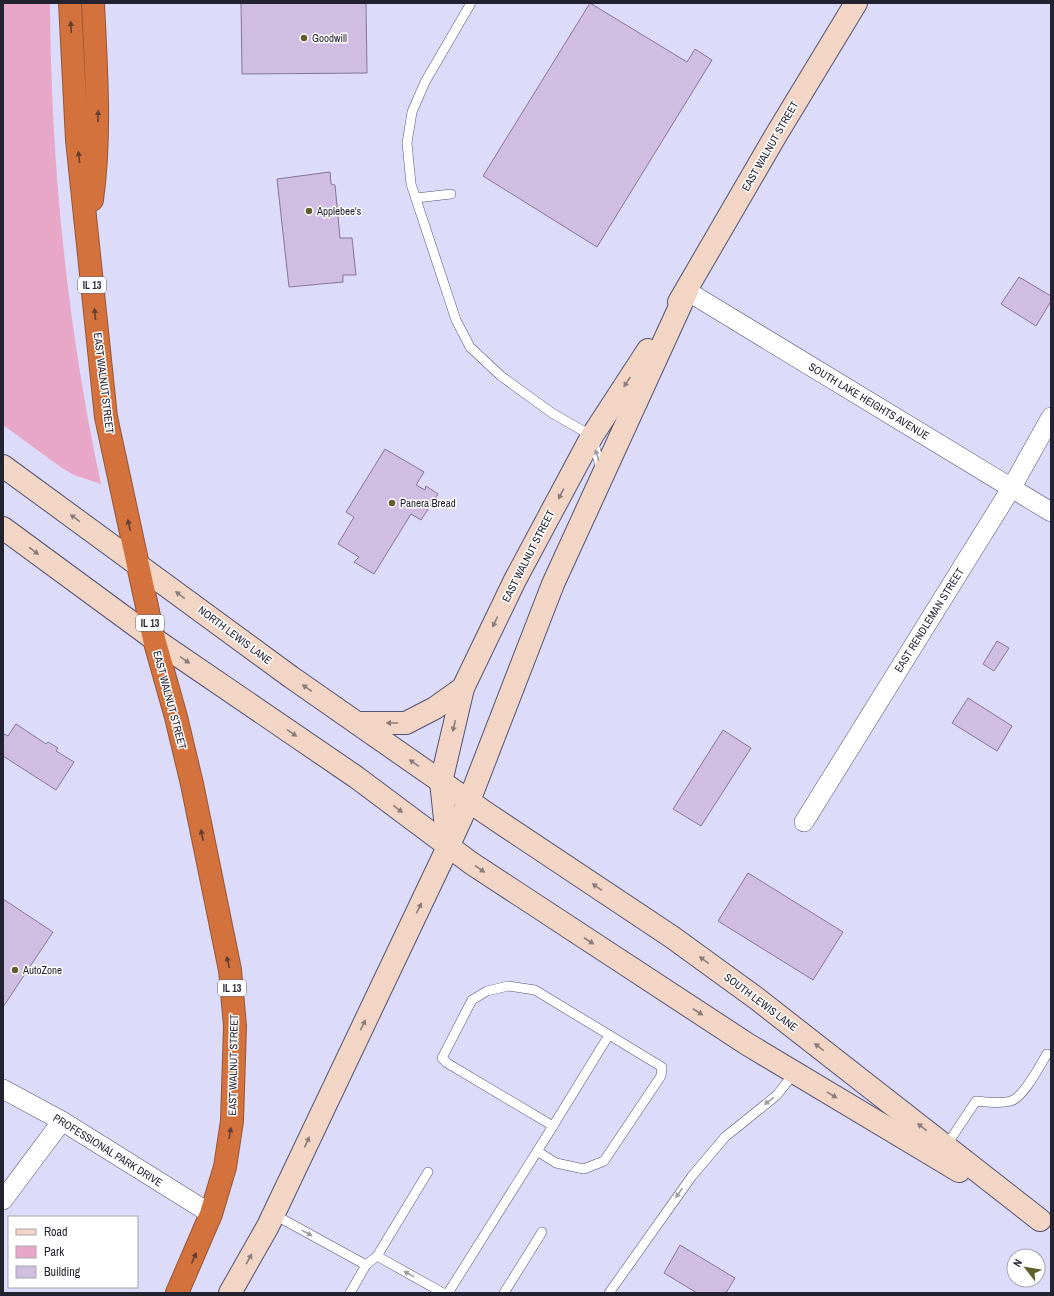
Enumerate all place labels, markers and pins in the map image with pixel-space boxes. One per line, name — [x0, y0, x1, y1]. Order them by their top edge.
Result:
place label: Goodwill — [312, 31, 347, 45]
marker: Goodwill — [299, 33, 309, 43]
place label: Applebee's — [316, 204, 362, 218]
marker: Applebee's — [304, 206, 314, 216]
place label: Panera Bread — [400, 496, 456, 510]
marker: Panera Bread — [387, 498, 397, 508]
place label: AutoZone — [22, 963, 62, 977]
marker: AutoZone — [10, 965, 20, 975]

